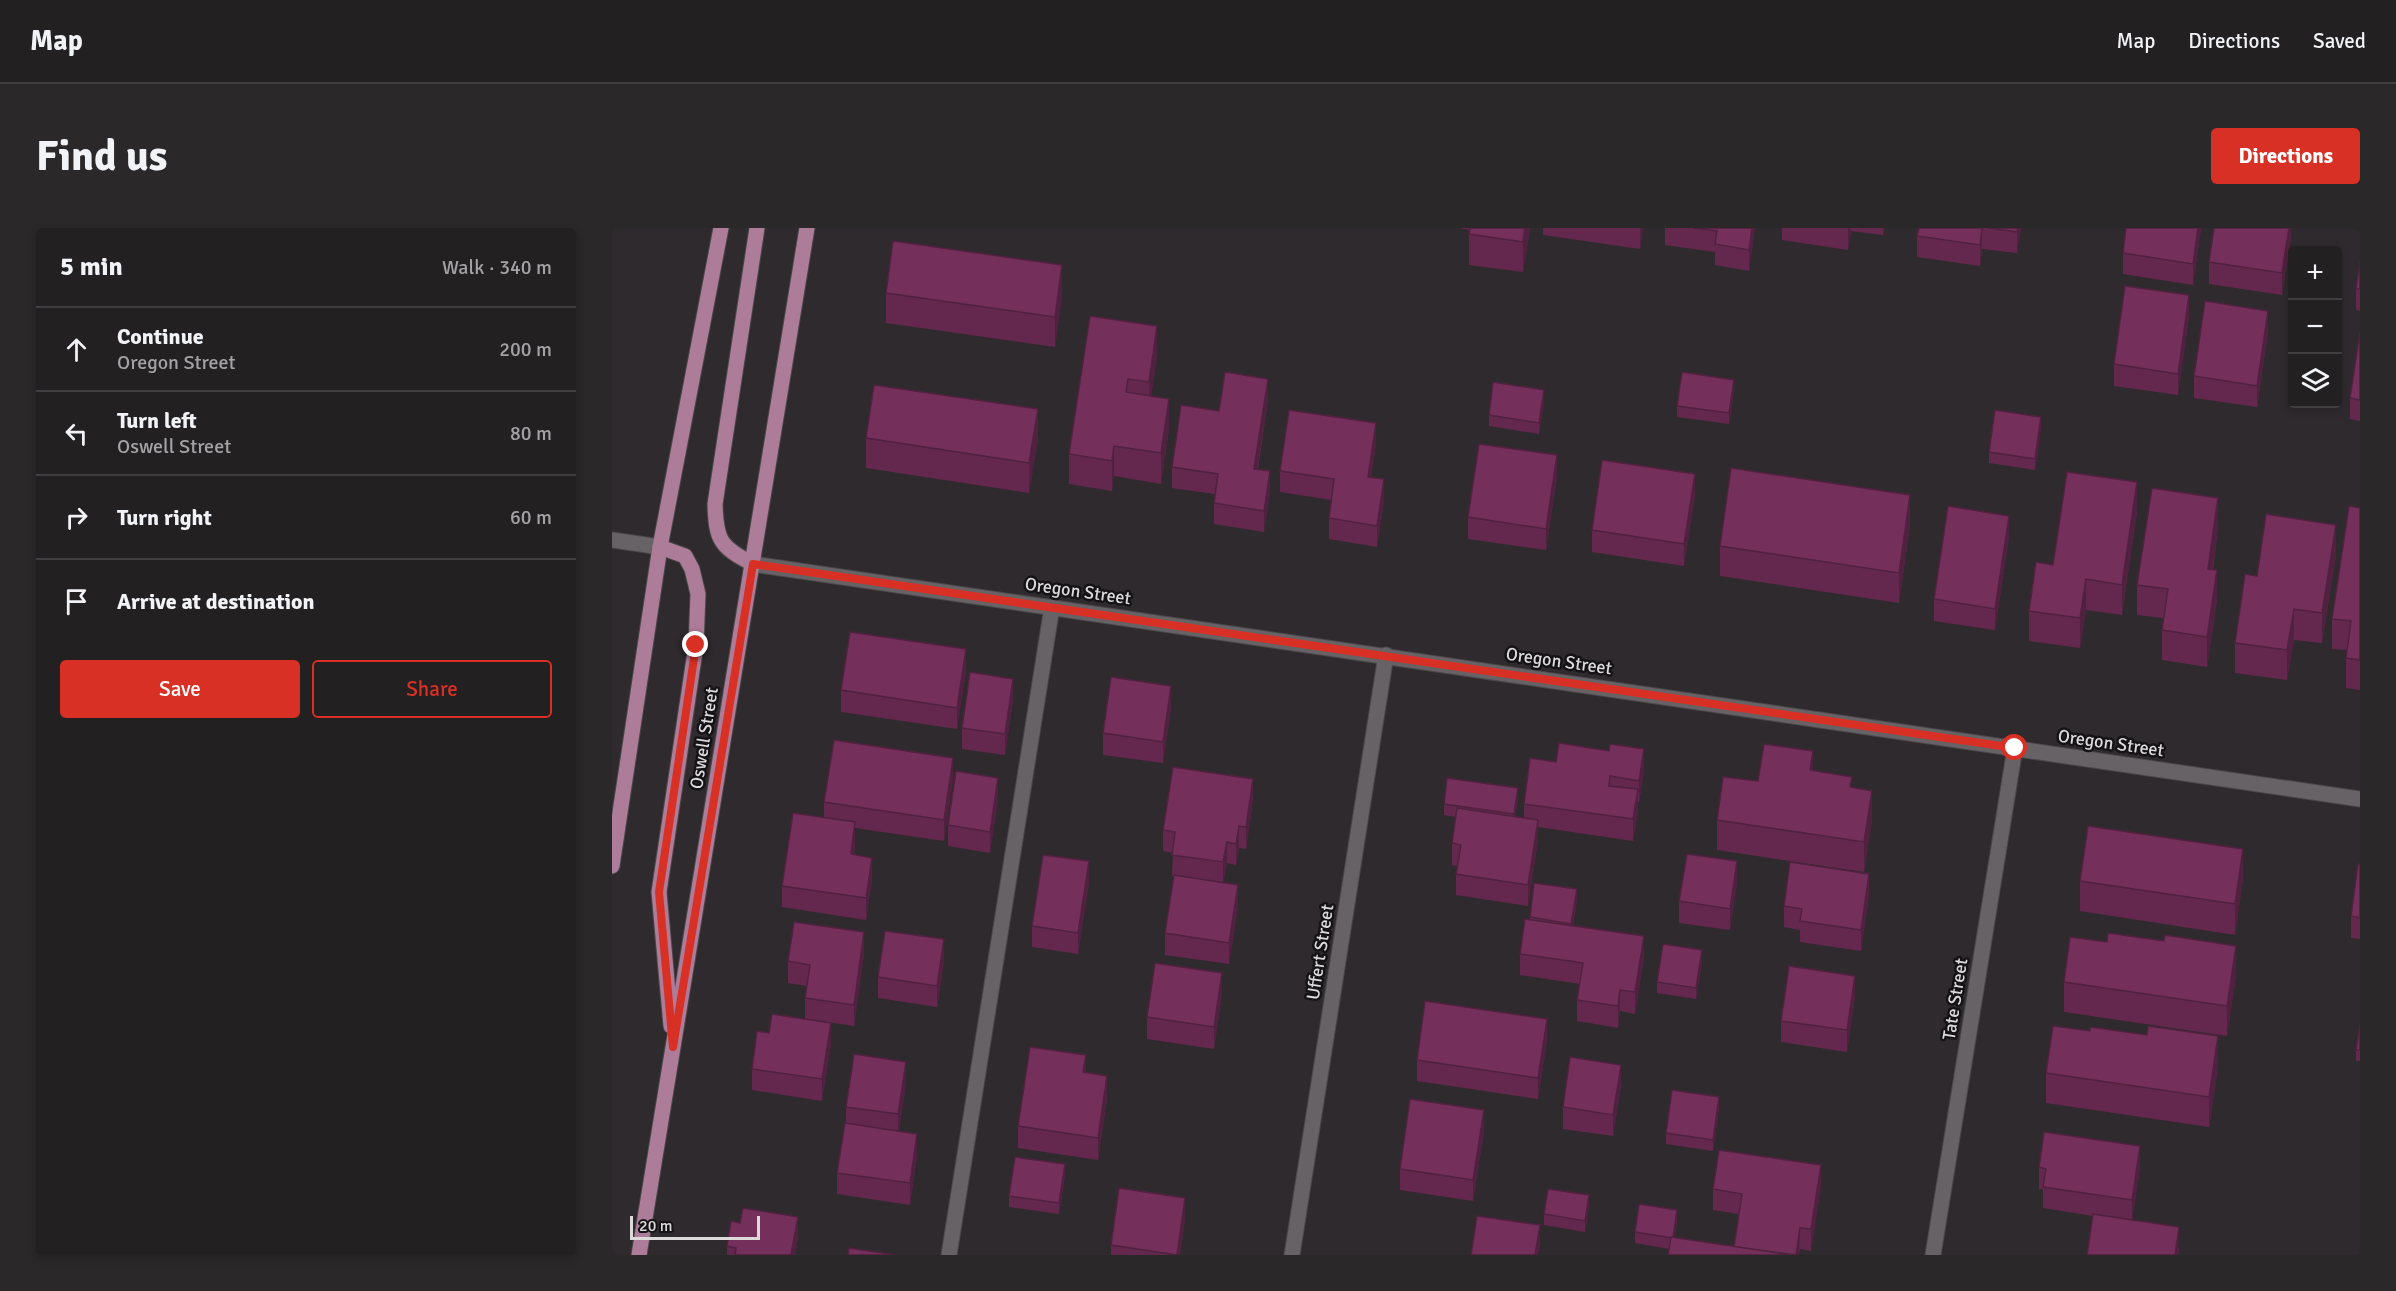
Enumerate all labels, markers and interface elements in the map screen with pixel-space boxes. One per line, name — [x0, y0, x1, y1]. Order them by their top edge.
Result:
text: Map — [30, 24, 83, 58]
text: Map — [2117, 28, 2155, 54]
text: Directions — [2188, 28, 2280, 54]
text: Saved — [2313, 28, 2366, 54]
button: Directions — [2211, 128, 2360, 184]
text: Find us — [36, 131, 167, 182]
map controls — [2288, 246, 2342, 408]
button: + — [2288, 246, 2342, 300]
text: 5 min — [60, 251, 123, 283]
text: Walk · 340 m — [442, 255, 552, 280]
button: − — [2288, 300, 2342, 354]
text: Continue — [117, 323, 204, 350]
icon: ahead — [60, 333, 93, 366]
text: 200 m — [499, 337, 552, 362]
text: Oregon Street — [117, 350, 236, 375]
button: layers — [2288, 354, 2342, 408]
text: Turn left — [117, 407, 197, 434]
icon: left — [60, 417, 93, 450]
text: 80 m — [510, 421, 552, 446]
text: Oswell Street — [117, 434, 231, 459]
icon: right — [60, 501, 93, 534]
text: Turn right — [117, 504, 212, 531]
text: 60 m — [510, 505, 552, 530]
street label: Oregon Street — [1024, 573, 1132, 609]
icon: arrive — [60, 585, 93, 618]
text: Arrive at destination — [117, 588, 314, 615]
route end — [682, 631, 708, 657]
street label: Oregon Street — [1505, 643, 1613, 679]
button: Save — [60, 660, 300, 718]
button: Share — [312, 660, 552, 718]
street label: Oswell Street — [685, 686, 723, 790]
street label: Oregon Street — [2057, 725, 2165, 761]
route start — [2001, 734, 2027, 760]
street label: Uffert Street — [1302, 903, 1338, 1001]
street label: Tate Street — [1938, 957, 1972, 1041]
scale bar — [630, 1213, 760, 1240]
text: 20 m — [639, 1216, 673, 1236]

